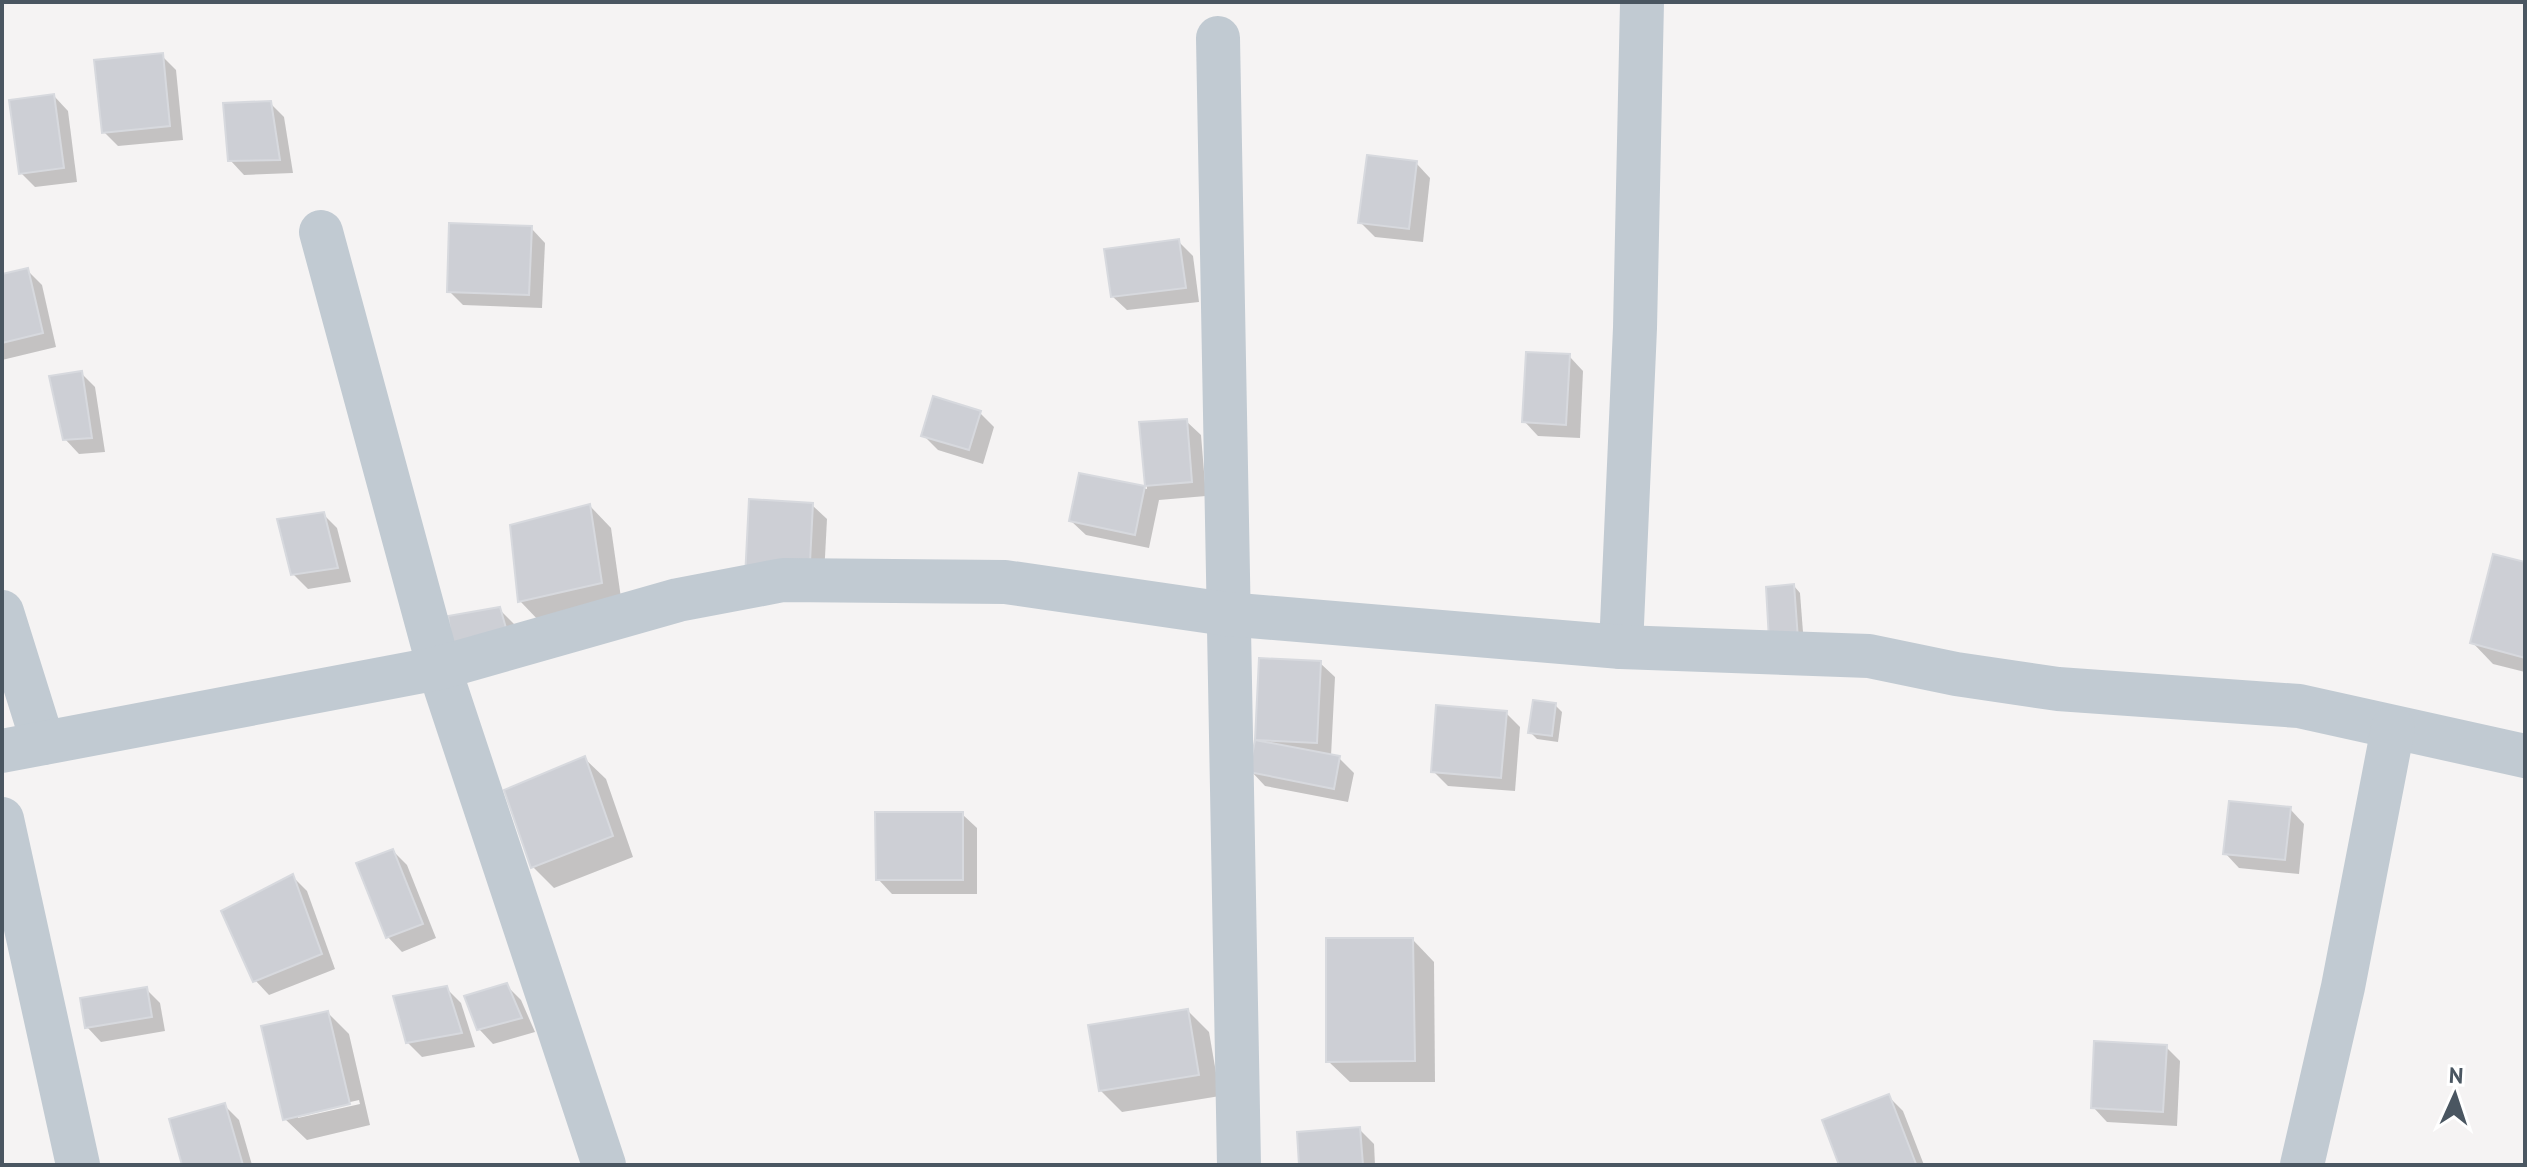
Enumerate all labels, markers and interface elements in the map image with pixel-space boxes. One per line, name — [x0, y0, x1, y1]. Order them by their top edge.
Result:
north arrow — [2415, 1055, 2495, 1135]
text: N — [2448, 1061, 2464, 1089]

